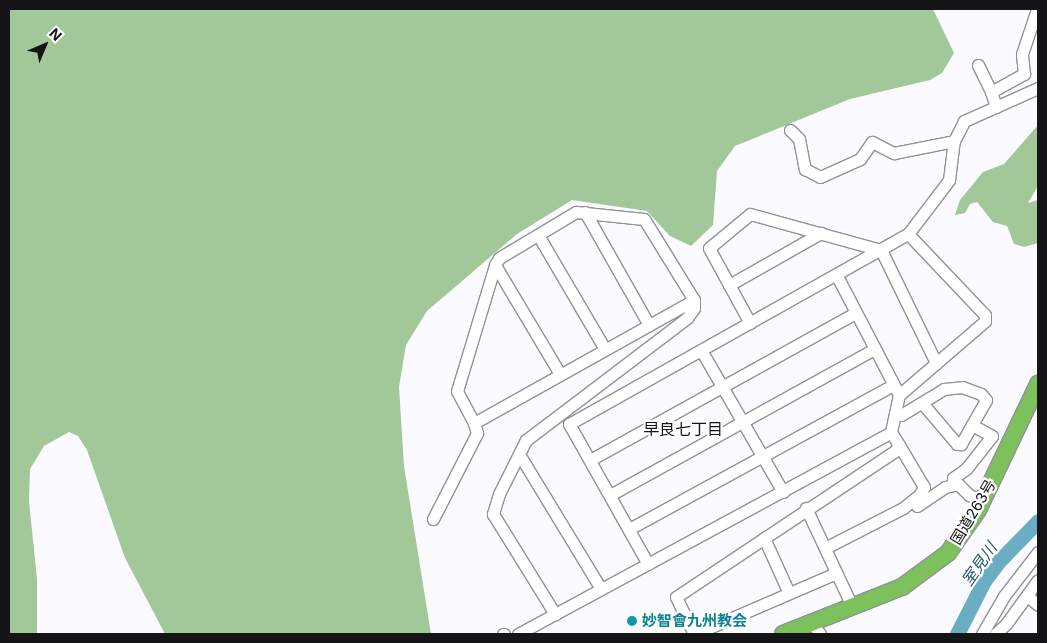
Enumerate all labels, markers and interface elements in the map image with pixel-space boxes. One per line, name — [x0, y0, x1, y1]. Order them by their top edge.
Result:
north arrow — [20, 20, 70, 70]
text: N — [46, 24, 66, 44]
district label: 早良七丁目 — [643, 419, 723, 439]
street label: 国道263号 — [947, 476, 999, 548]
water label: 室見川 — [957, 539, 1001, 589]
place label: 妙智會九州教会 — [642, 612, 747, 630]
marker: 妙智會九州教会 — [626, 615, 638, 627]

